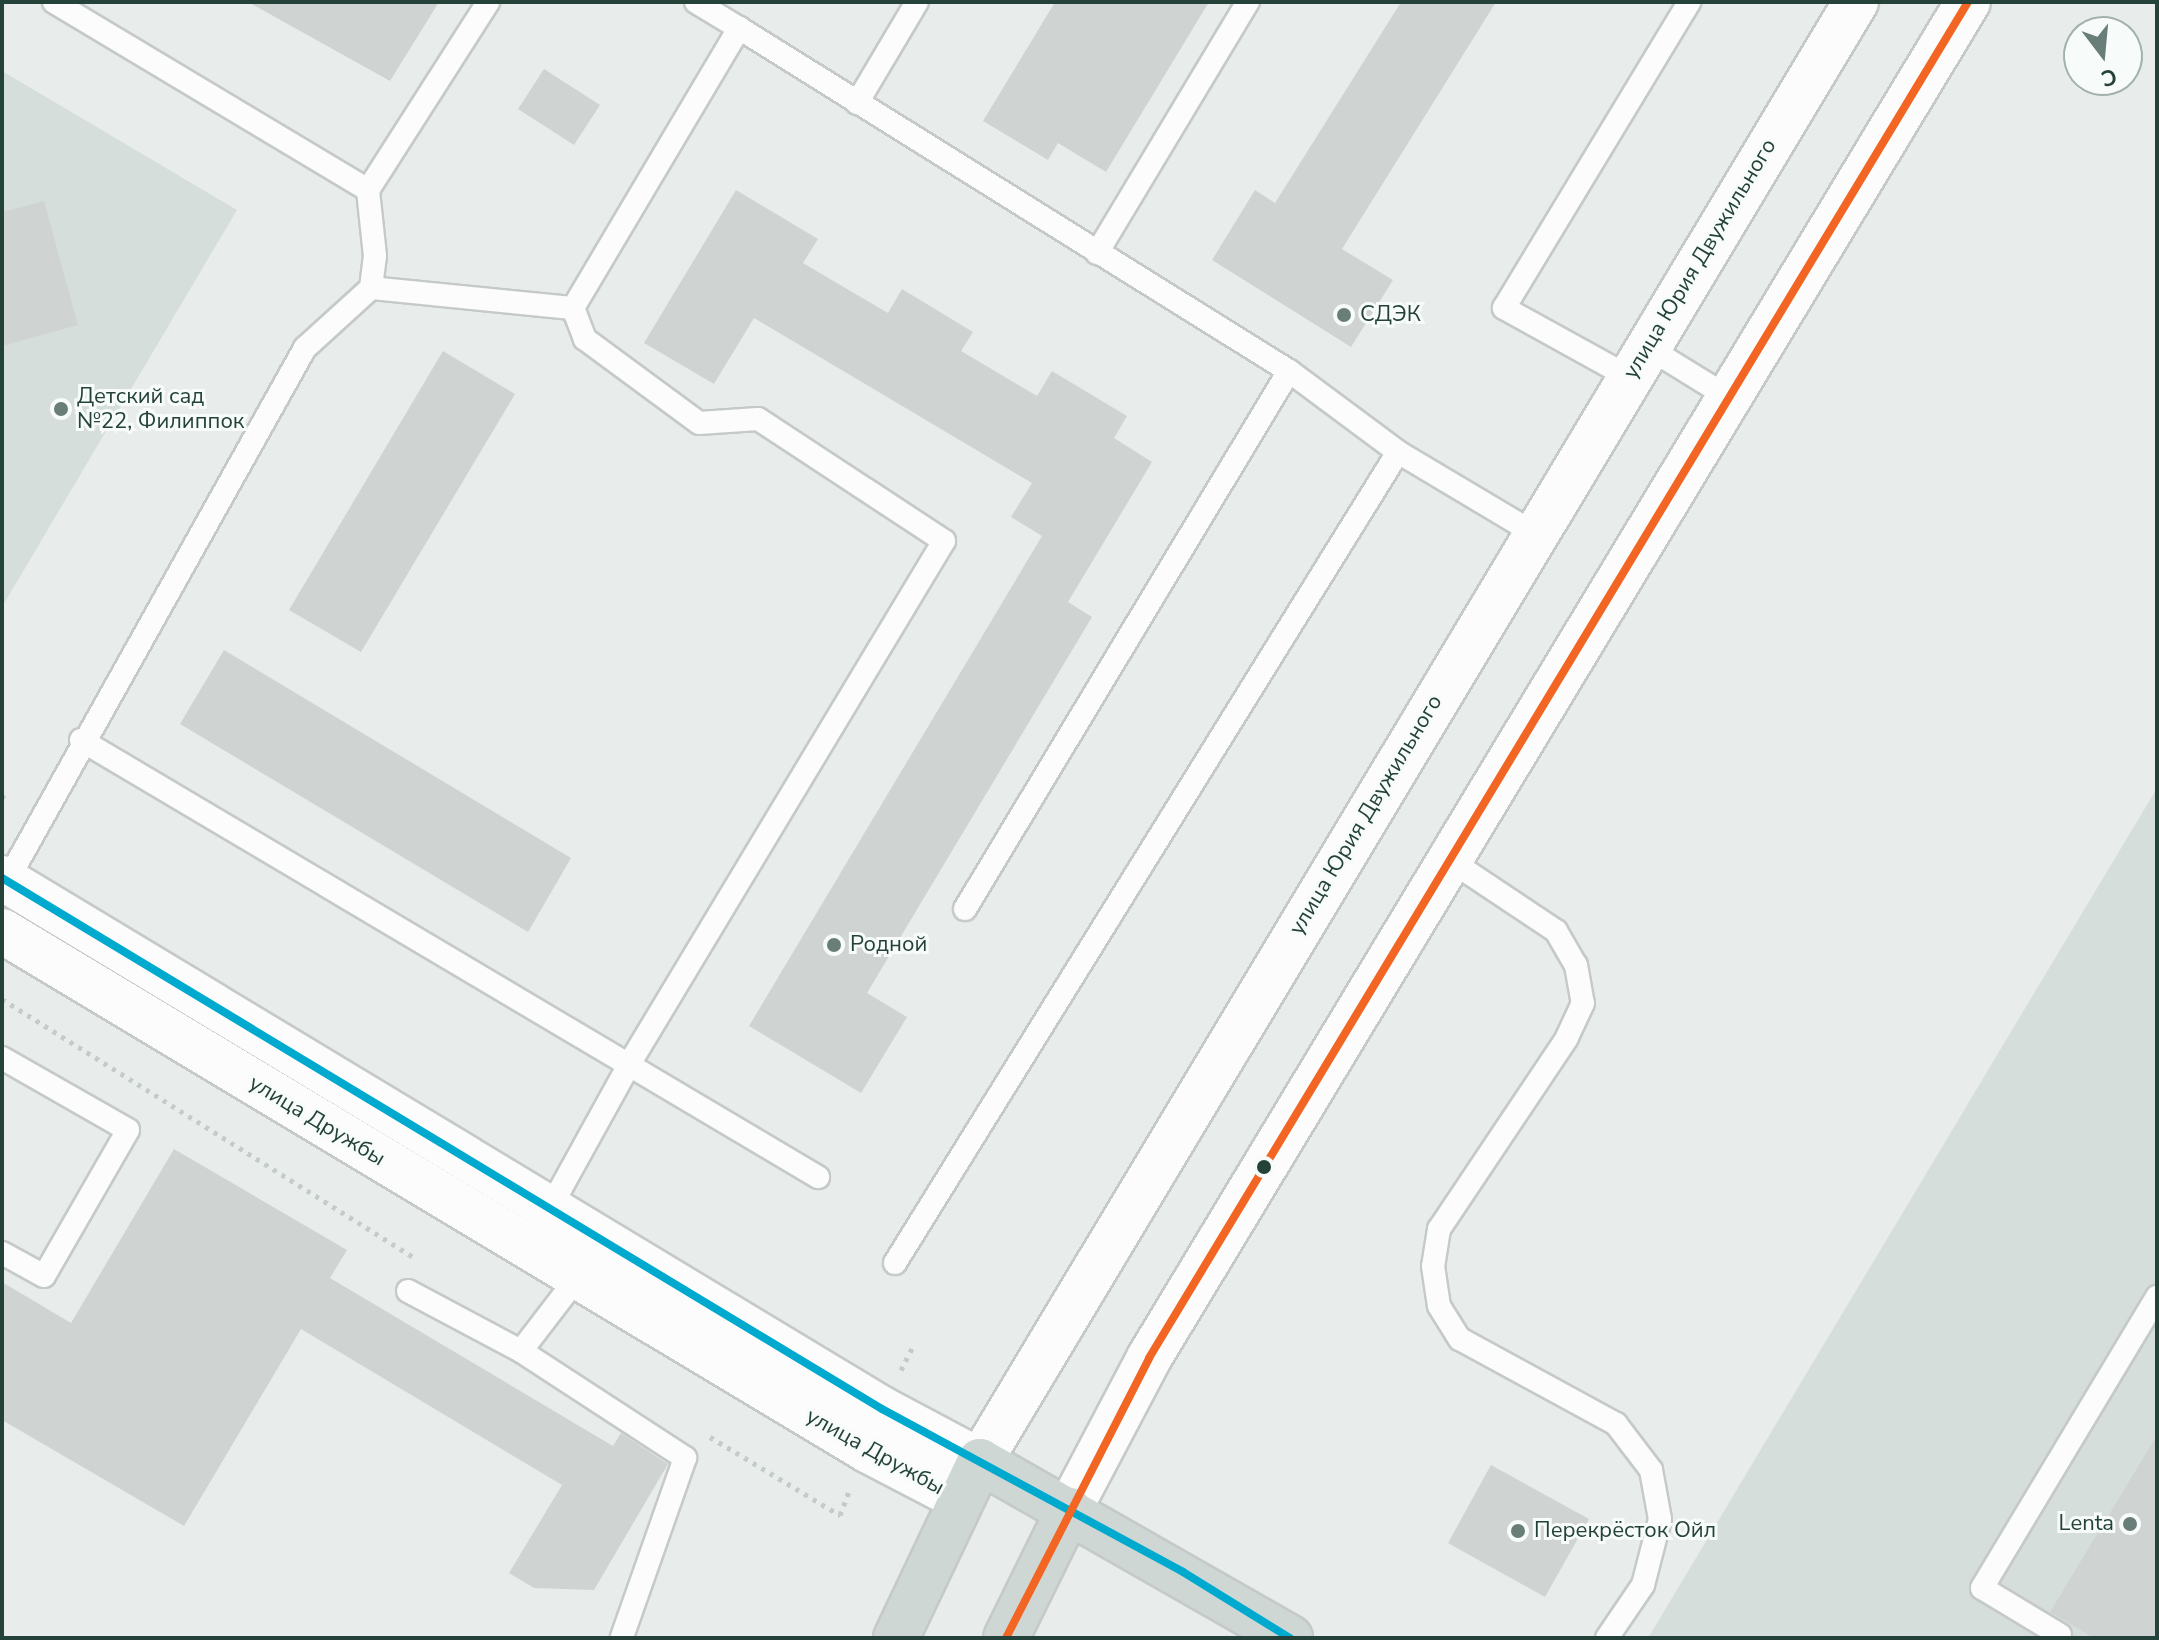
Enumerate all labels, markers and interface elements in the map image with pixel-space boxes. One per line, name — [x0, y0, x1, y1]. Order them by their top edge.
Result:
north arrow — [2063, 16, 2143, 96]
text: С — [2098, 61, 2120, 94]
street label: улица Юрия Двужильного — [1618, 134, 1782, 384]
place label: СДЭК — [1360, 302, 1421, 328]
marker: СДЭК — [1335, 306, 1353, 324]
place label: Детский сад №22, Филиппок — [77, 383, 244, 434]
marker: Детский сад №22, Филиппок — [52, 400, 70, 418]
street label: улица Юрия Двужильного — [1284, 690, 1448, 940]
place label: Родной — [850, 932, 927, 958]
marker: Родной — [825, 936, 843, 954]
street label: улица Дружбы — [244, 1070, 390, 1172]
unlabelled marker — [1256, 1159, 1272, 1175]
street label: улица Дружбы — [801, 1403, 949, 1501]
place label: Lenta — [2059, 1511, 2114, 1537]
marker: Lenta — [2121, 1515, 2139, 1533]
place label: Перекрёсток Ойл — [1534, 1518, 1716, 1544]
marker: Перекрёсток Ойл — [1509, 1522, 1527, 1540]

